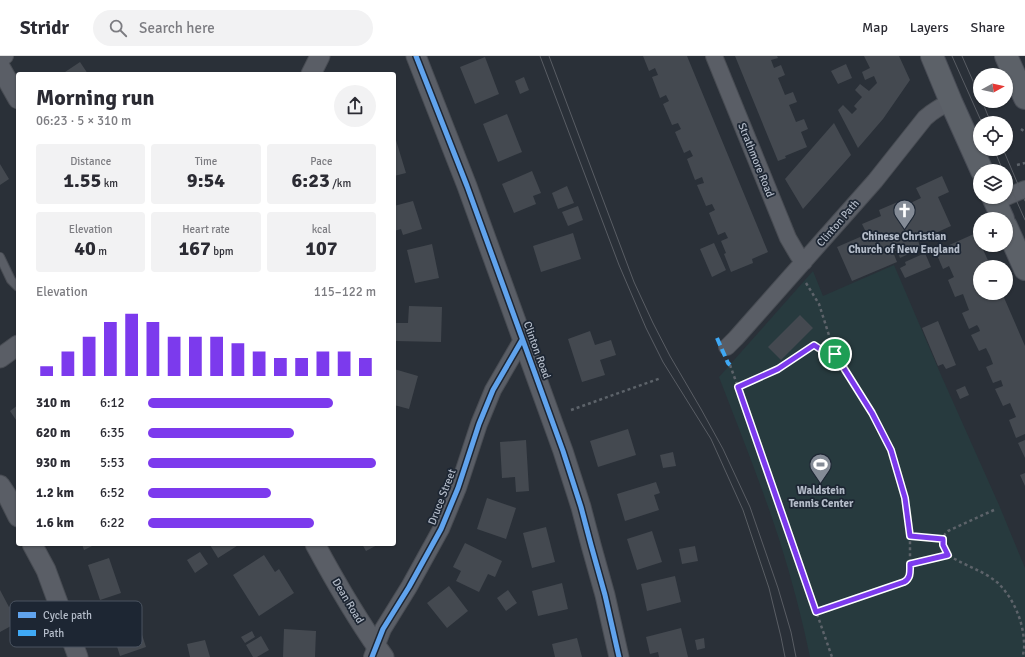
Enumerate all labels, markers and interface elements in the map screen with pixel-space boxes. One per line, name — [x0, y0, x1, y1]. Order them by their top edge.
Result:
search box — [93, 10, 373, 46]
text: Stridr — [20, 16, 69, 40]
icon: search — [107, 17, 129, 39]
text: Search here — [139, 19, 215, 37]
text: Map — [862, 19, 888, 36]
text: Layers — [910, 19, 949, 36]
text: Share — [971, 19, 1005, 36]
north arrow — [973, 68, 1013, 108]
map controls — [973, 68, 1013, 300]
text: Morning run — [36, 84, 155, 111]
button: share — [334, 85, 376, 127]
text: 06:23 · 5 × 310 m — [36, 113, 131, 129]
button: locate — [973, 116, 1013, 156]
street label: Strathmore Road — [735, 121, 777, 199]
text: Distance — [70, 155, 111, 168]
text: Time — [195, 155, 217, 168]
text: Pace — [310, 155, 332, 168]
button: layers — [973, 164, 1013, 204]
text: 1.55 — [63, 168, 101, 193]
text: 9:54 — [187, 168, 225, 193]
text: 6:23 — [292, 168, 330, 193]
text: km — [101, 177, 118, 190]
text: /km — [330, 177, 351, 190]
street label: Clinton Path — [814, 197, 862, 249]
church icon: Chinese Christian Church of New England — [891, 197, 917, 230]
button: + — [973, 212, 1013, 252]
text: Elevation — [69, 223, 113, 236]
text: Heart rate — [182, 223, 230, 236]
text: kcal — [312, 223, 331, 236]
place label: Chinese Christian Church of New England — [848, 230, 960, 256]
text: 40 — [74, 236, 96, 261]
text: 167 — [178, 236, 211, 261]
text: 107 — [305, 236, 338, 261]
text: m — [96, 245, 107, 258]
text: bpm — [211, 245, 234, 258]
button: − — [973, 260, 1013, 300]
text: Elevation — [36, 284, 88, 300]
text: 115–122 m — [314, 284, 376, 300]
street label: Clinton Road — [521, 319, 553, 381]
pin — [818, 337, 852, 371]
icon: arrive — [824, 343, 846, 365]
text: 310 m — [36, 395, 70, 411]
text: 6:12 — [100, 395, 125, 411]
text: 620 m — [36, 425, 70, 441]
text: 6:35 — [100, 425, 125, 441]
sports icon: Waldstein Tennis Center — [808, 451, 834, 484]
text: 930 m — [36, 455, 70, 471]
text: 5:53 — [100, 455, 125, 471]
street label: Druce Street — [425, 467, 459, 527]
place label: Waldstein Tennis Center — [789, 484, 854, 510]
text: 1.2 km — [36, 485, 74, 501]
text: 6:52 — [100, 485, 125, 501]
text: 1.6 km — [36, 515, 74, 531]
text: 6:22 — [100, 515, 125, 531]
street label: Dean Road — [330, 576, 367, 626]
legend — [10, 601, 142, 647]
text: Cycle path — [43, 609, 92, 622]
text: Path — [43, 627, 64, 640]

